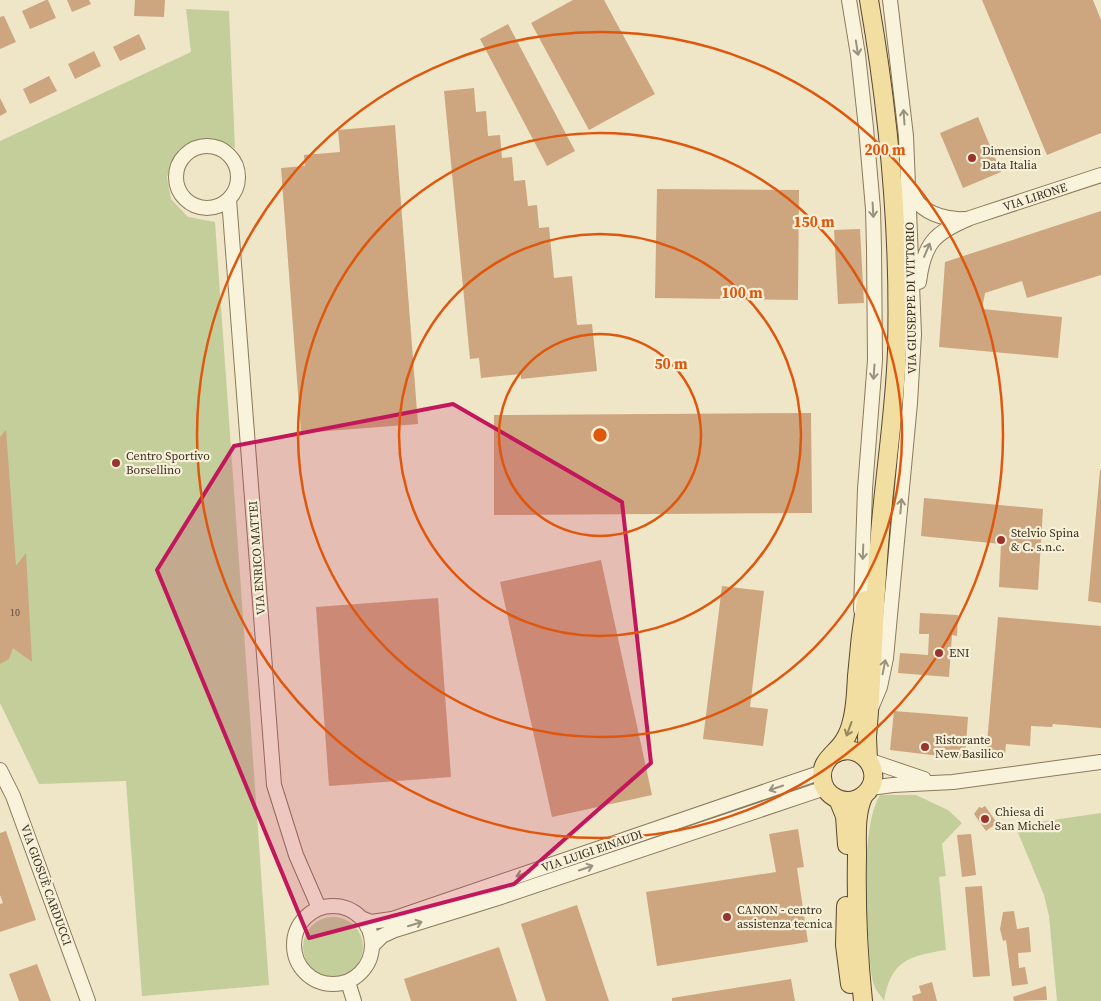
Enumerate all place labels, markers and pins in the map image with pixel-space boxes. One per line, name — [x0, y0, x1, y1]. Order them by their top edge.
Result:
place label: Dimension Data Italia — [982, 143, 1041, 173]
marker: Dimension Data Italia — [966, 152, 978, 164]
centre of rings — [591, 426, 609, 444]
place label: Centro Sportivo Borsellino — [126, 448, 210, 478]
marker: Centro Sportivo Borsellino — [110, 457, 122, 469]
place label: Stelvio Spina & C. s.n.c. — [1011, 525, 1080, 555]
marker: Stelvio Spina & C. s.n.c. — [995, 534, 1007, 546]
place label: ENI — [949, 645, 969, 661]
marker: ENI — [933, 647, 945, 659]
place label: Ristorante New Basilico — [935, 732, 1004, 762]
marker: Ristorante New Basilico — [919, 741, 931, 753]
place label: Chiesa di San Michele — [995, 804, 1060, 834]
marker: Chiesa di San Michele — [979, 813, 991, 825]
place label: CANON - centro assistenza tecnica — [737, 902, 834, 932]
marker: CANON - centro assistenza tecnica — [721, 911, 733, 923]

